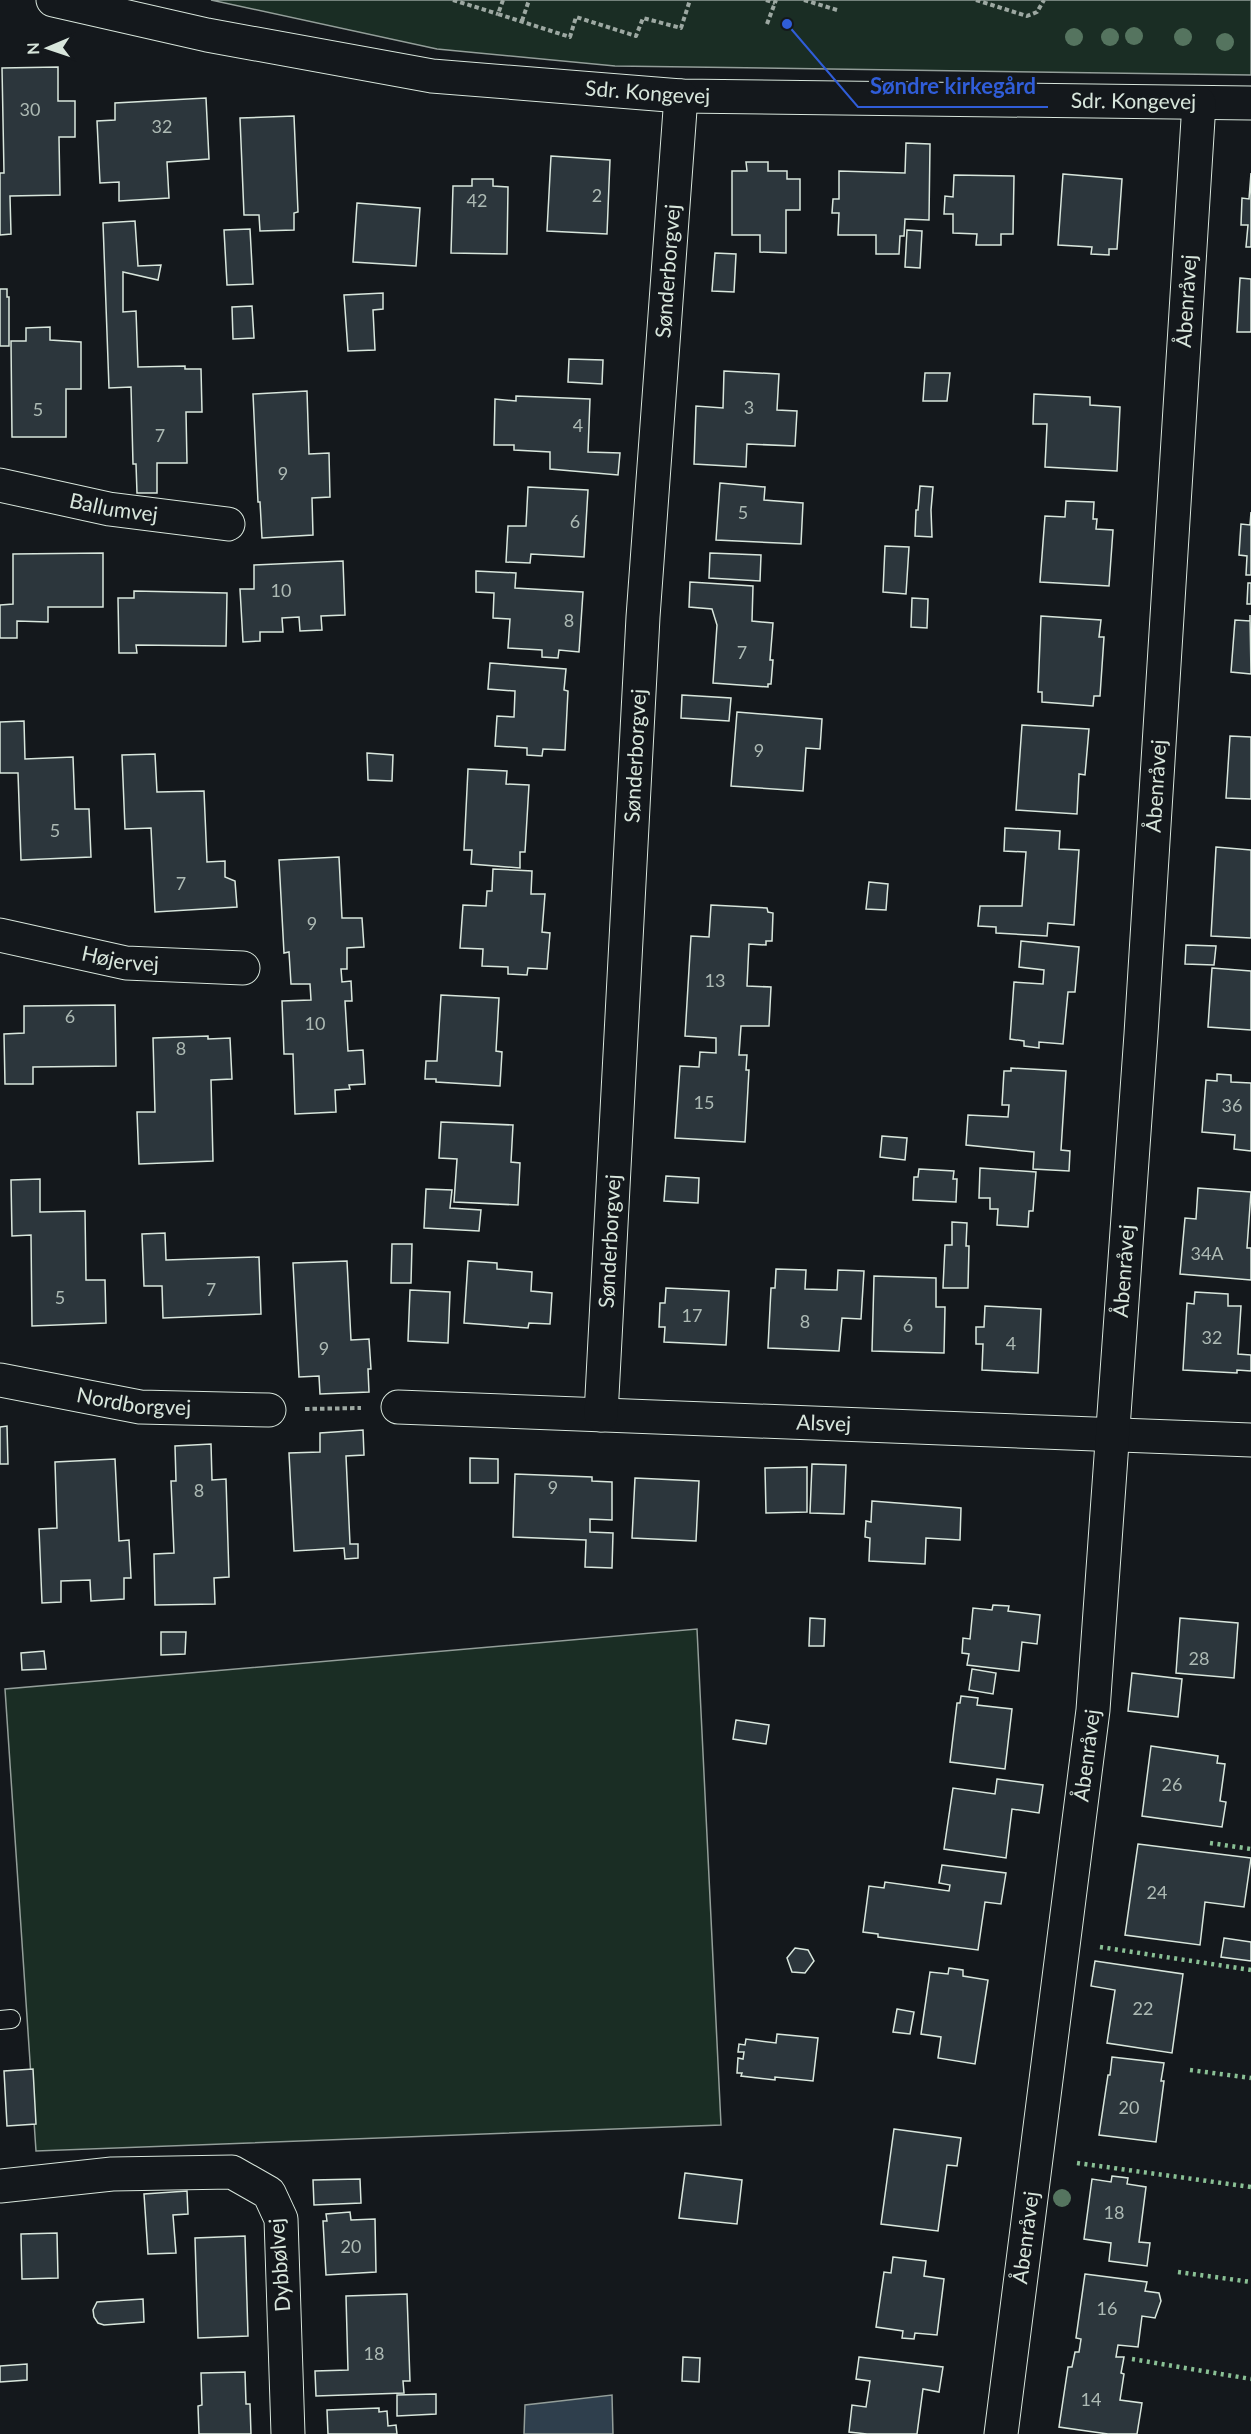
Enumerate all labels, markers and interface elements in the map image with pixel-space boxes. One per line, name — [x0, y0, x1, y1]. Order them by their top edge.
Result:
north arrow — [18, 18, 78, 78]
text: N — [23, 42, 42, 55]
callout: Søndre kirkegård — [858, 67, 1048, 107]
text: Søndre kirkegård — [870, 72, 1036, 99]
street label: Sdr. Kongevej — [584, 74, 710, 107]
street label: Sdr. Kongevej — [1071, 87, 1196, 113]
house number: 30 — [20, 98, 40, 120]
house number: 32 — [152, 115, 172, 137]
house number: 2 — [592, 184, 602, 206]
house number: 42 — [467, 189, 487, 211]
street label: Sønderborgvej — [649, 203, 684, 339]
street label: Åbenråvej — [1170, 254, 1201, 348]
house number: 3 — [744, 396, 754, 418]
house number: 5 — [33, 398, 43, 420]
house number: 4 — [573, 414, 583, 436]
house number: 7 — [155, 424, 165, 446]
house number: 9 — [278, 462, 288, 484]
street label: Ballumvej — [67, 487, 159, 526]
house number: 5 — [738, 501, 748, 523]
house number: 6 — [570, 510, 580, 532]
house number: 10 — [271, 579, 291, 601]
house number: 8 — [564, 609, 574, 631]
house number: 7 — [737, 641, 747, 663]
street label: Sønderborgvej — [618, 688, 650, 823]
house number: 9 — [754, 739, 764, 761]
street label: Åbenråvej — [1140, 739, 1170, 833]
house number: 5 — [50, 819, 60, 841]
house number: 7 — [176, 872, 186, 894]
house number: 9 — [307, 912, 317, 934]
street label: Højervej — [80, 940, 160, 975]
house number: 13 — [705, 969, 725, 991]
house number: 6 — [65, 1005, 75, 1027]
house number: 10 — [305, 1012, 325, 1034]
house number: 8 — [176, 1037, 186, 1059]
house number: 15 — [694, 1091, 714, 1113]
house number: 36 — [1222, 1094, 1242, 1116]
street label: Sønderborgvej — [593, 1174, 625, 1309]
street label: Åbenråvej — [1107, 1223, 1138, 1318]
house number: 34A — [1190, 1242, 1224, 1264]
house number: 7 — [206, 1278, 216, 1300]
house number: 5 — [55, 1286, 65, 1308]
house number: 17 — [682, 1304, 702, 1326]
house number: 8 — [800, 1310, 810, 1332]
house number: 6 — [903, 1314, 913, 1336]
house number: 32 — [1202, 1326, 1222, 1348]
house number: 4 — [1006, 1332, 1016, 1354]
house number: 9 — [319, 1337, 329, 1359]
street label: Nordborgvej — [75, 1381, 191, 1419]
street label: Alsvej — [796, 1408, 852, 1436]
house number: 9 — [548, 1476, 558, 1498]
house number: 8 — [194, 1479, 204, 1501]
house number: 28 — [1189, 1647, 1209, 1669]
street label: Åbenråvej — [1067, 1707, 1104, 1803]
house number: 26 — [1162, 1773, 1182, 1795]
house number: 24 — [1147, 1881, 1167, 1903]
house number: 22 — [1133, 1997, 1153, 2019]
house number: 20 — [1119, 2096, 1139, 2118]
street label: Åbenråvej — [1006, 2190, 1043, 2285]
house number: 18 — [1104, 2201, 1124, 2223]
street label: Dybbølvej — [263, 2217, 294, 2313]
house number: 20 — [341, 2235, 361, 2257]
house number: 16 — [1097, 2297, 1117, 2319]
house number: 18 — [364, 2342, 384, 2364]
house number: 14 — [1081, 2388, 1101, 2410]

